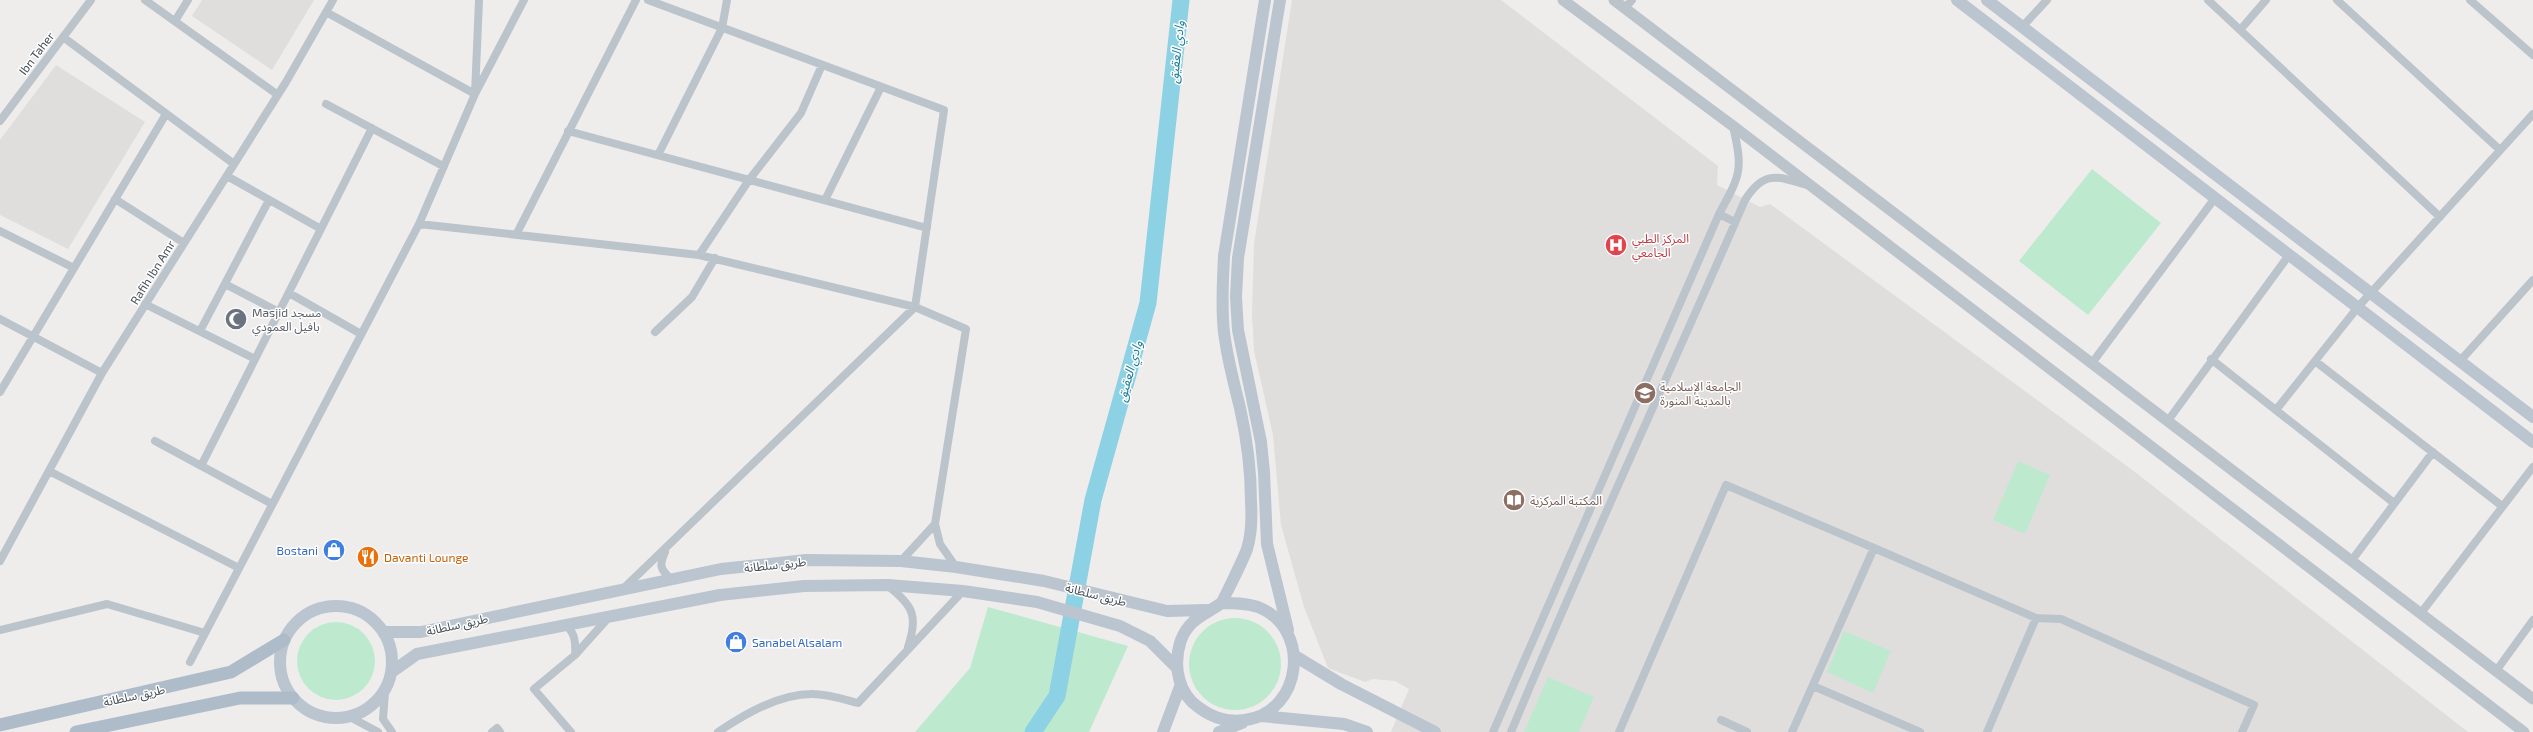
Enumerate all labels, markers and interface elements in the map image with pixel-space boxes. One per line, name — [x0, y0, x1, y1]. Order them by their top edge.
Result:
water label: وادي العقيق — [1165, 20, 1190, 84]
street label: Ibn Taher — [15, 29, 57, 77]
place label: المركز الطبي الجامعي — [1632, 231, 1689, 263]
hospital icon: المركز الطبي الجامعي — [1603, 232, 1629, 258]
street label: Rafih Ibn Amr — [127, 237, 177, 307]
place label: Masjid مسجد بافيل العمودي — [252, 305, 321, 337]
mosque icon: Masjid مسجد بافيل العمودي — [223, 306, 249, 332]
water label: وادي العقيق — [1113, 338, 1148, 404]
place label: الجامعة الإسلامية بالمدينة المنورة — [1660, 379, 1741, 408]
school or university icon: الجامعة الإسلامية بالمدينة المنورة — [1632, 380, 1658, 406]
library icon: المكتبة المركزية — [1501, 487, 1527, 513]
place label: المكتبة المركزية — [1530, 493, 1602, 508]
shop icon: Bostani — [321, 537, 347, 563]
place label: Bostani — [277, 543, 318, 557]
restaurant icon: Davanti Lounge — [355, 544, 381, 570]
place label: Davanti Lounge — [384, 550, 469, 564]
street label: طريق سلطانة — [743, 554, 807, 576]
street label: طريق سلطانة — [1063, 580, 1128, 610]
street label: طريق سلطانة — [425, 611, 489, 639]
shop icon: Sanabel Alsalam — [723, 629, 749, 655]
place label: Sanabel Alsalam — [752, 635, 842, 649]
street label: طريق سلطانة — [102, 682, 166, 710]

